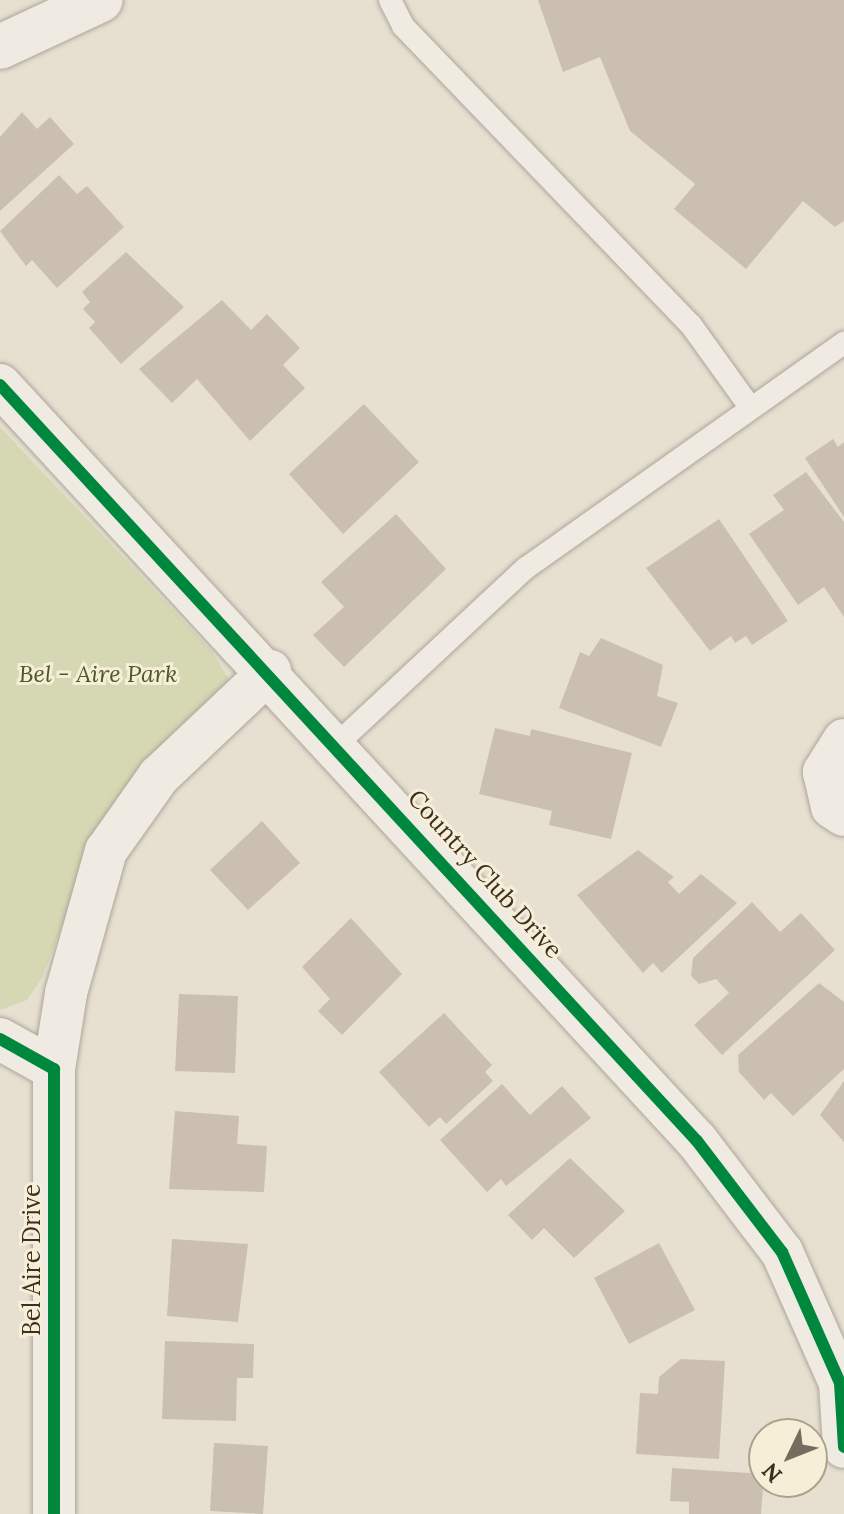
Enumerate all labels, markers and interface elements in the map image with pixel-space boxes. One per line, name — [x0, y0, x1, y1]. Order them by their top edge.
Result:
park label: Bel - Aire Park — [19, 660, 177, 688]
street label: Country Club Drive — [402, 784, 568, 964]
street label: Bel Aire Drive — [18, 1184, 46, 1336]
north arrow — [748, 1418, 828, 1498]
text: N — [756, 1457, 788, 1489]

